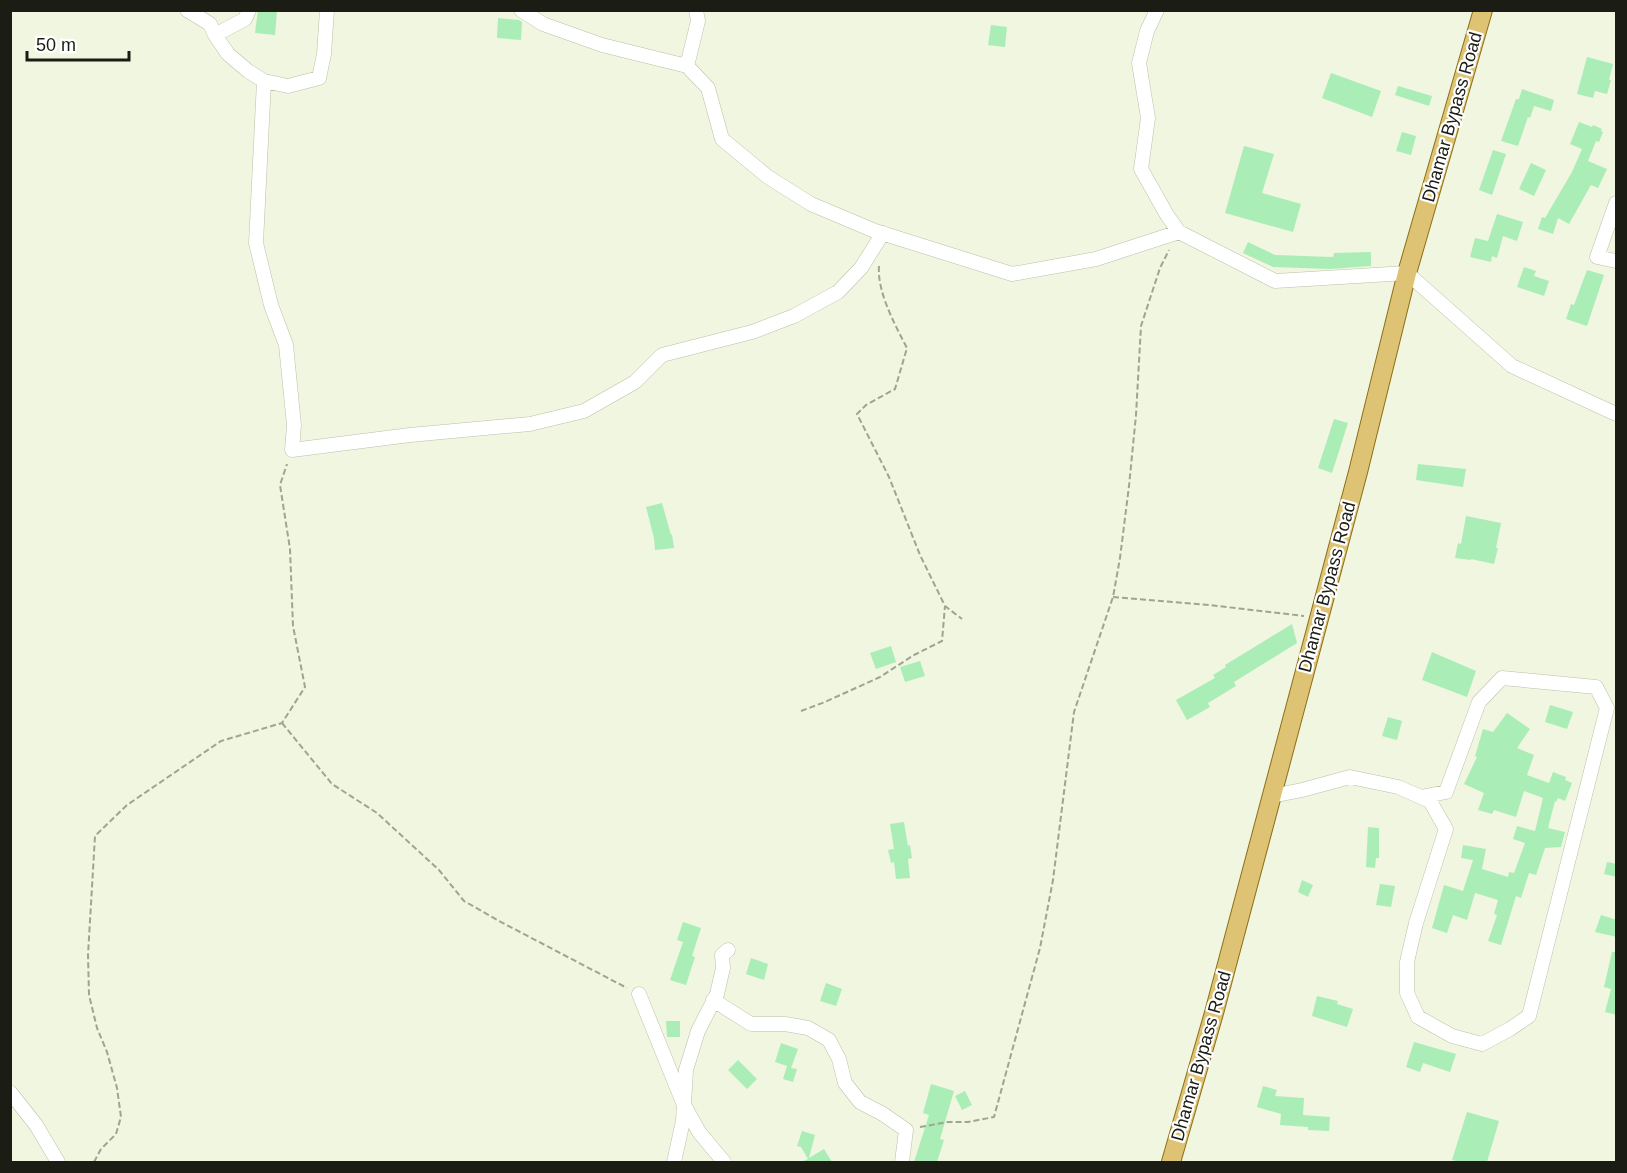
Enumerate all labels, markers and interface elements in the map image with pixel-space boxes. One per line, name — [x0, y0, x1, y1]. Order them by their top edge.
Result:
scale bar — [27, 24, 129, 62]
street label: Dhamar Bypass Road — [1418, 30, 1486, 204]
text: 50 m — [36, 35, 76, 55]
street label: Dhamar Bypass Road — [1295, 499, 1359, 675]
street label: Dhamar Bypass Road — [1167, 969, 1235, 1143]

